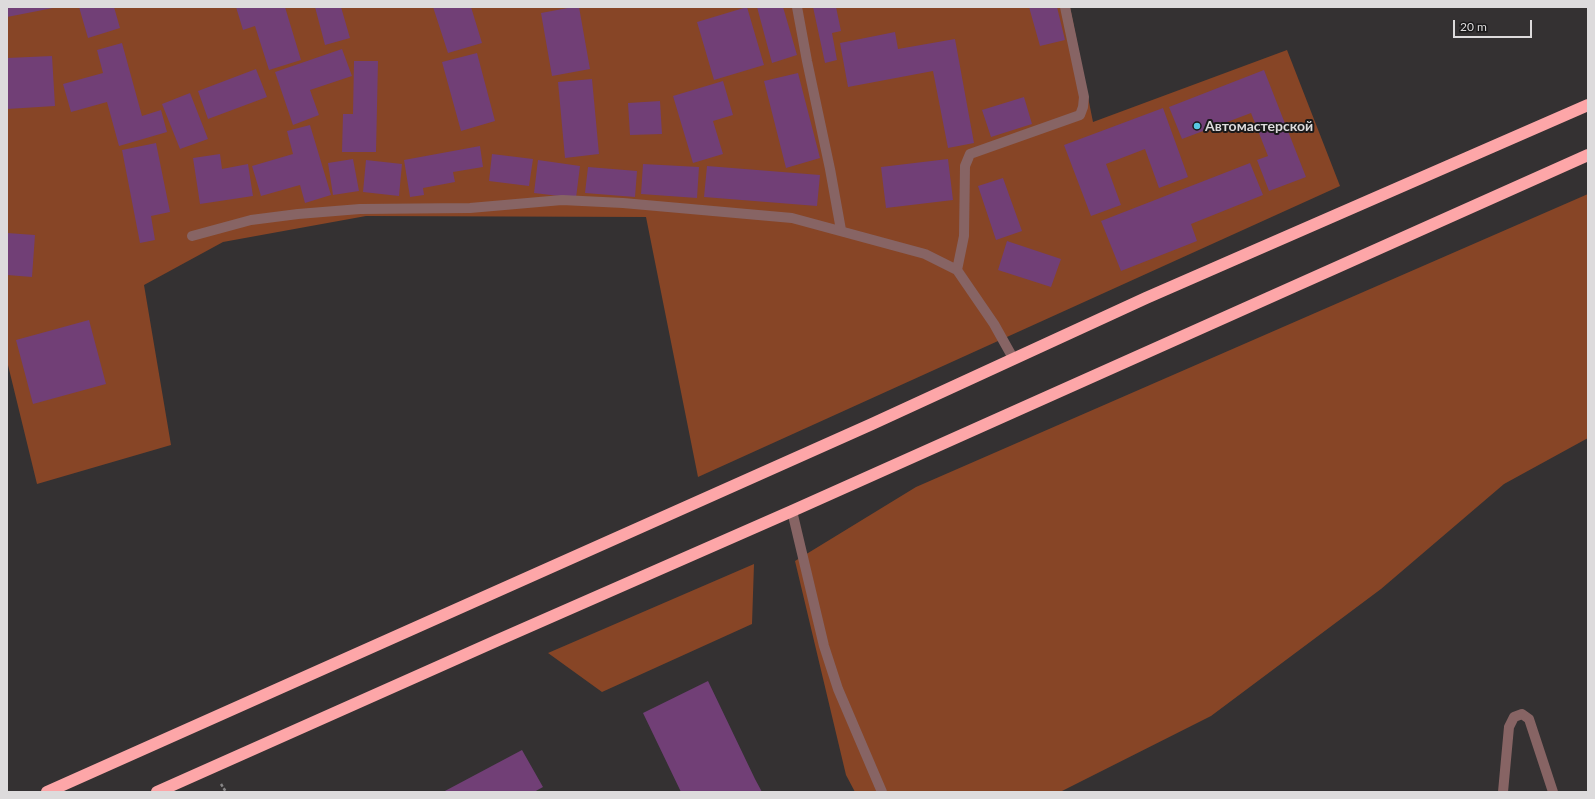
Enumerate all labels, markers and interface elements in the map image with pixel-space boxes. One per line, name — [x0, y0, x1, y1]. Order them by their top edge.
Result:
scale bar — [1455, 12, 1534, 38]
text: 20 m — [1460, 19, 1487, 34]
place label: Автомастерской — [1205, 118, 1313, 134]
marker: Автомастерской — [1192, 121, 1202, 131]

